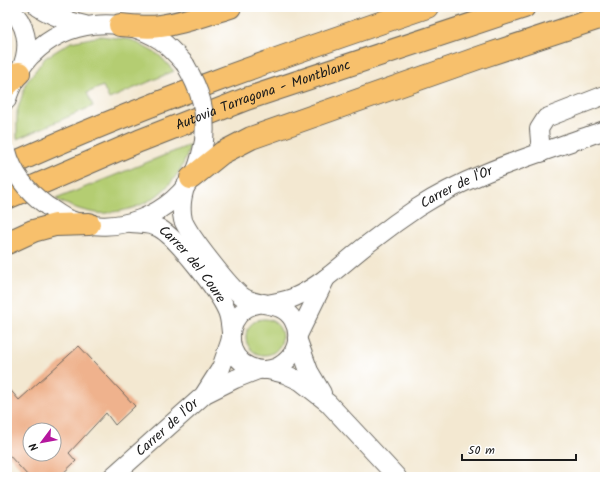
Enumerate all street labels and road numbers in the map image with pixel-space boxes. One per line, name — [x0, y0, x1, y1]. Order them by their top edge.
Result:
street label: Autovia Tarragona - Montblanc — [172, 54, 353, 137]
street label: Carrer de l'Or — [416, 160, 497, 214]
street label: Carrer del Coure — [154, 220, 232, 308]
street label: Carrer de l'Or — [131, 392, 205, 462]

